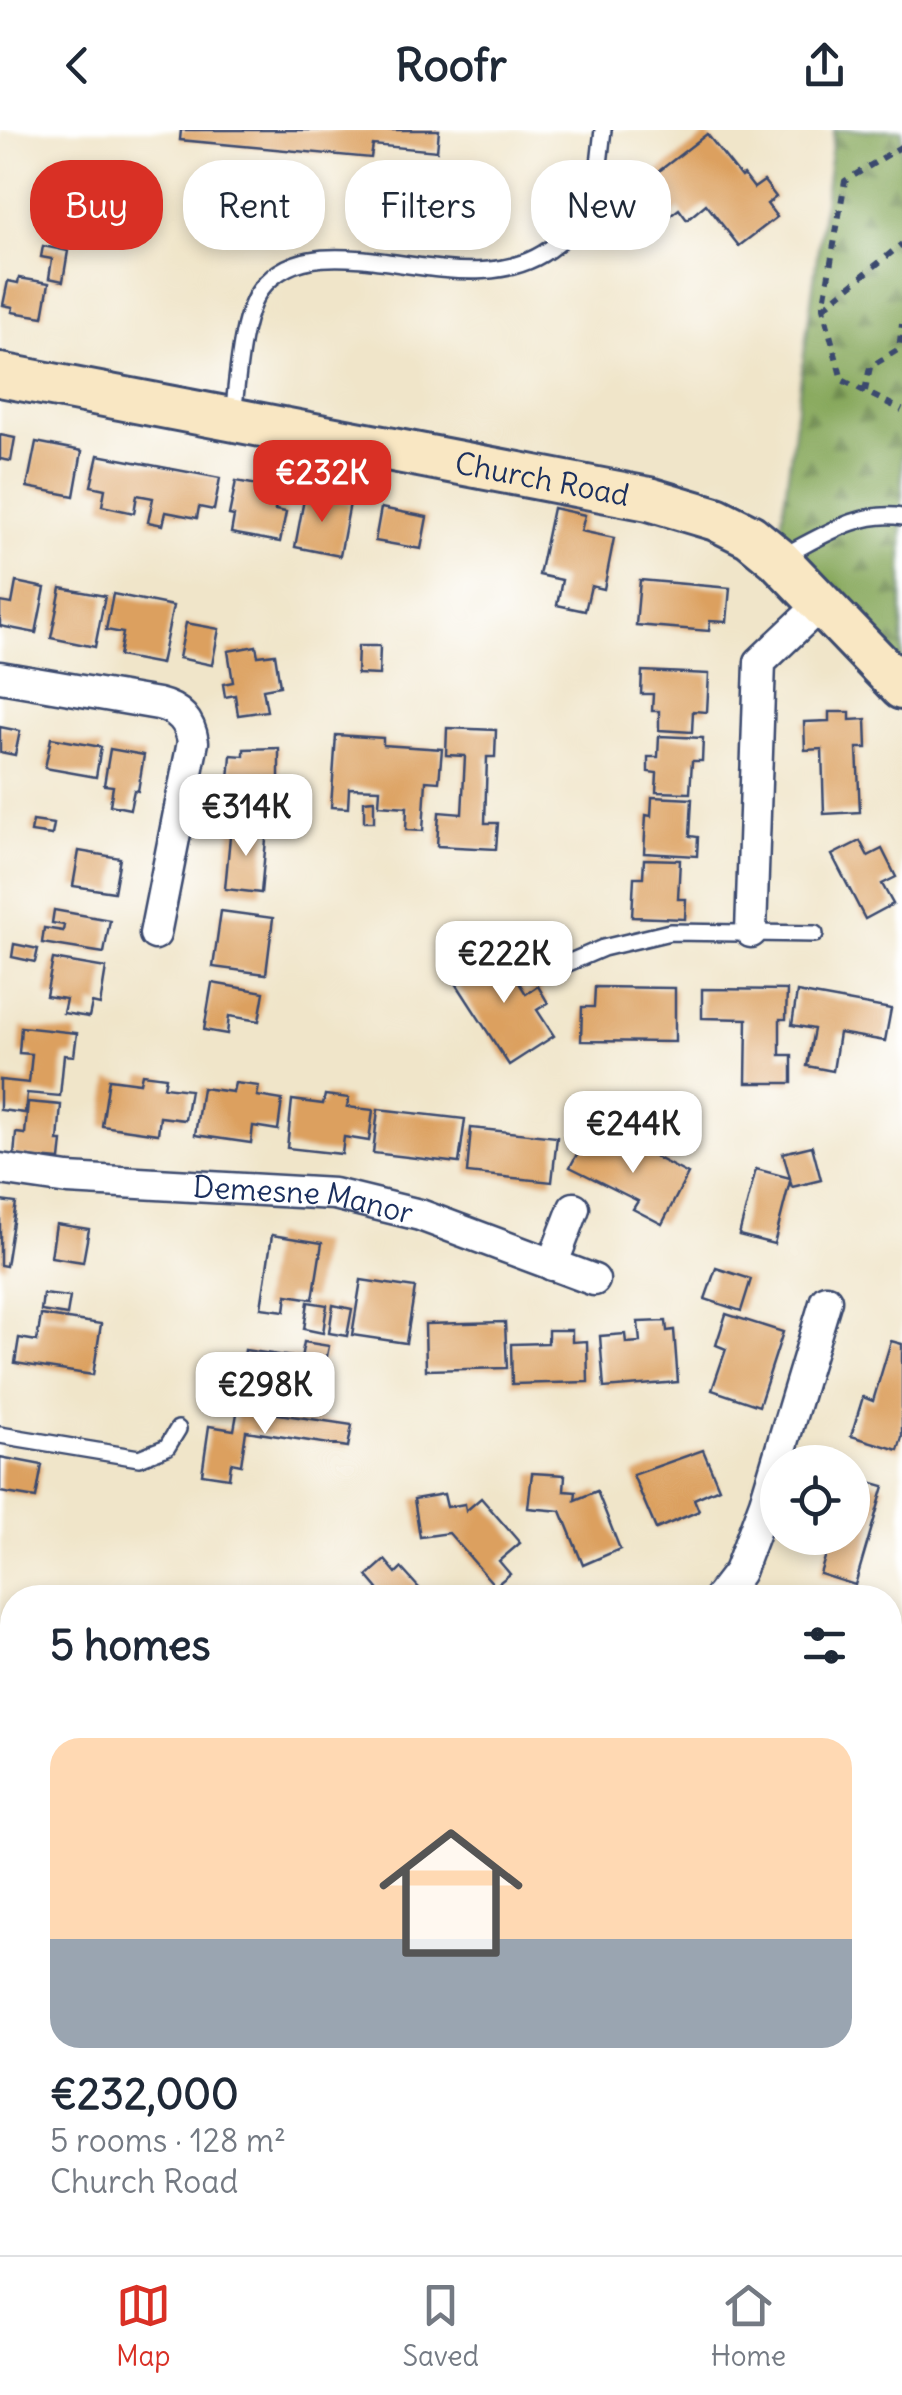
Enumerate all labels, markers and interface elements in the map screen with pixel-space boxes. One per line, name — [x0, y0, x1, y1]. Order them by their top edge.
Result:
text: Roofr — [395, 37, 507, 93]
icon: back — [50, 38, 105, 93]
icon: share — [797, 38, 852, 93]
chip: Buy — [30, 160, 163, 250]
chip: Rent — [183, 160, 325, 250]
chip: Filters — [345, 160, 511, 250]
chip: New — [531, 160, 671, 250]
pin: €232K — [252, 440, 392, 525]
street label: Church Road — [452, 443, 632, 514]
text: €232K — [275, 452, 369, 493]
pin: €314K — [176, 774, 316, 859]
text: €314K — [201, 786, 291, 827]
pin: €222K — [434, 921, 574, 1006]
text: €222K — [458, 933, 550, 974]
pin: €244K — [563, 1091, 703, 1176]
text: €244K — [586, 1103, 680, 1144]
street label: Demesne Manor — [192, 1167, 417, 1232]
pin: €298K — [195, 1352, 335, 1437]
text: €298K — [218, 1364, 312, 1405]
map controls — [760, 1445, 870, 1555]
button: locate — [760, 1445, 870, 1555]
icon: filters — [797, 1618, 852, 1673]
text: 5 homes — [50, 1619, 211, 1671]
icon: home — [361, 1803, 541, 1983]
text: €232,000 — [50, 2068, 239, 2120]
text: 5 rooms · 128 m² — [50, 2120, 286, 2161]
text: Church Road — [50, 2161, 238, 2202]
tab: Map — [116, 2278, 171, 2374]
tab: Saved — [402, 2278, 479, 2374]
tab: Home — [711, 2278, 786, 2374]

